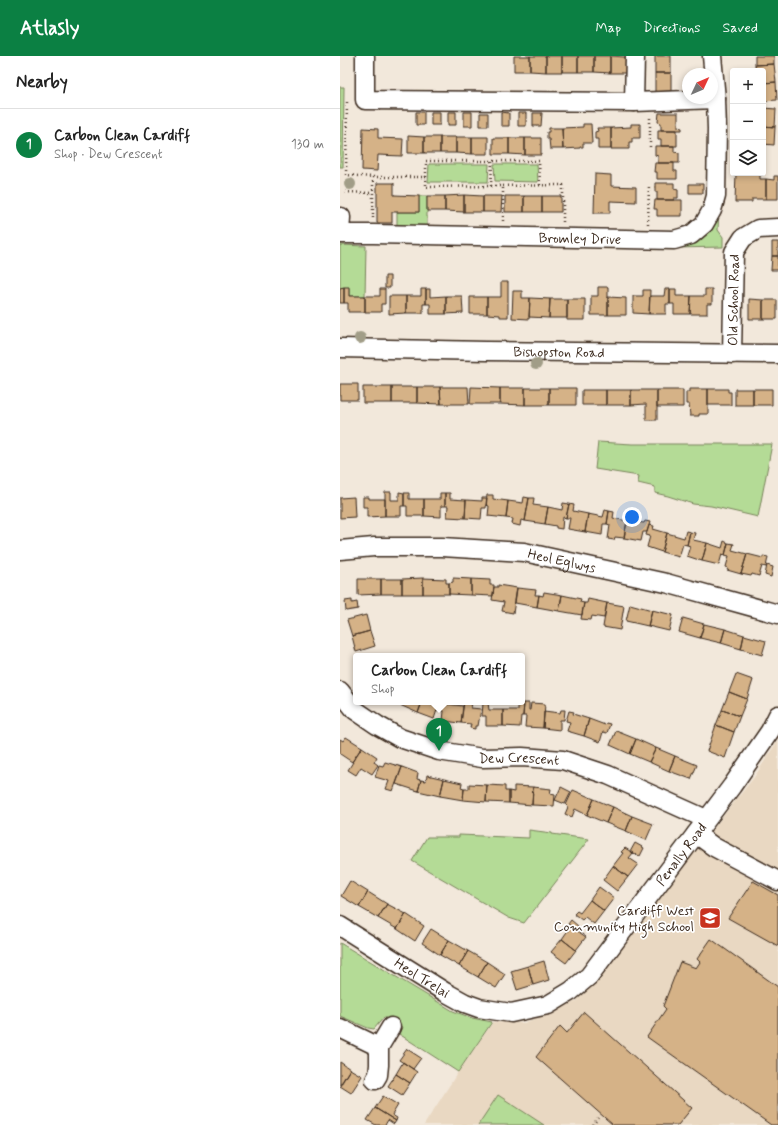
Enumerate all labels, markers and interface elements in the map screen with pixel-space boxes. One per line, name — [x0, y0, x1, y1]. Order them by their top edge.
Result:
text: Atlasly — [20, 16, 79, 41]
text: Map — [595, 19, 621, 37]
text: Directions — [643, 19, 701, 37]
text: Saved — [723, 19, 758, 37]
north arrow — [682, 68, 718, 104]
map controls — [730, 68, 766, 176]
button: + — [730, 68, 766, 104]
text: Nearby — [16, 71, 68, 93]
button: − — [730, 104, 766, 140]
text: Carbon Clean Cardiff — [54, 126, 190, 146]
text: 1 — [26, 136, 32, 153]
text: 130 m — [291, 136, 324, 153]
button: layers — [730, 140, 766, 176]
text: Shop · Dew Crescent — [54, 146, 163, 163]
street label: Bromley Drive — [538, 229, 621, 249]
street label: Old School Road — [724, 254, 744, 346]
street label: Bishopston Road — [513, 343, 605, 362]
your location — [622, 507, 642, 527]
street label: Heol Eglwys — [526, 545, 597, 577]
popup — [353, 653, 525, 705]
text: Carbon Clean Cardiff — [371, 661, 507, 681]
text: Shop — [371, 681, 395, 698]
pin: 1 — [426, 718, 452, 751]
street label: Dew Crescent — [479, 749, 560, 770]
street label: Penally Road — [652, 819, 711, 890]
place label: Cardiff West Community High School — [554, 902, 694, 938]
school or university icon: Cardiff West Community High School — [697, 905, 723, 931]
street label: Heol Trelai — [391, 954, 452, 1003]

